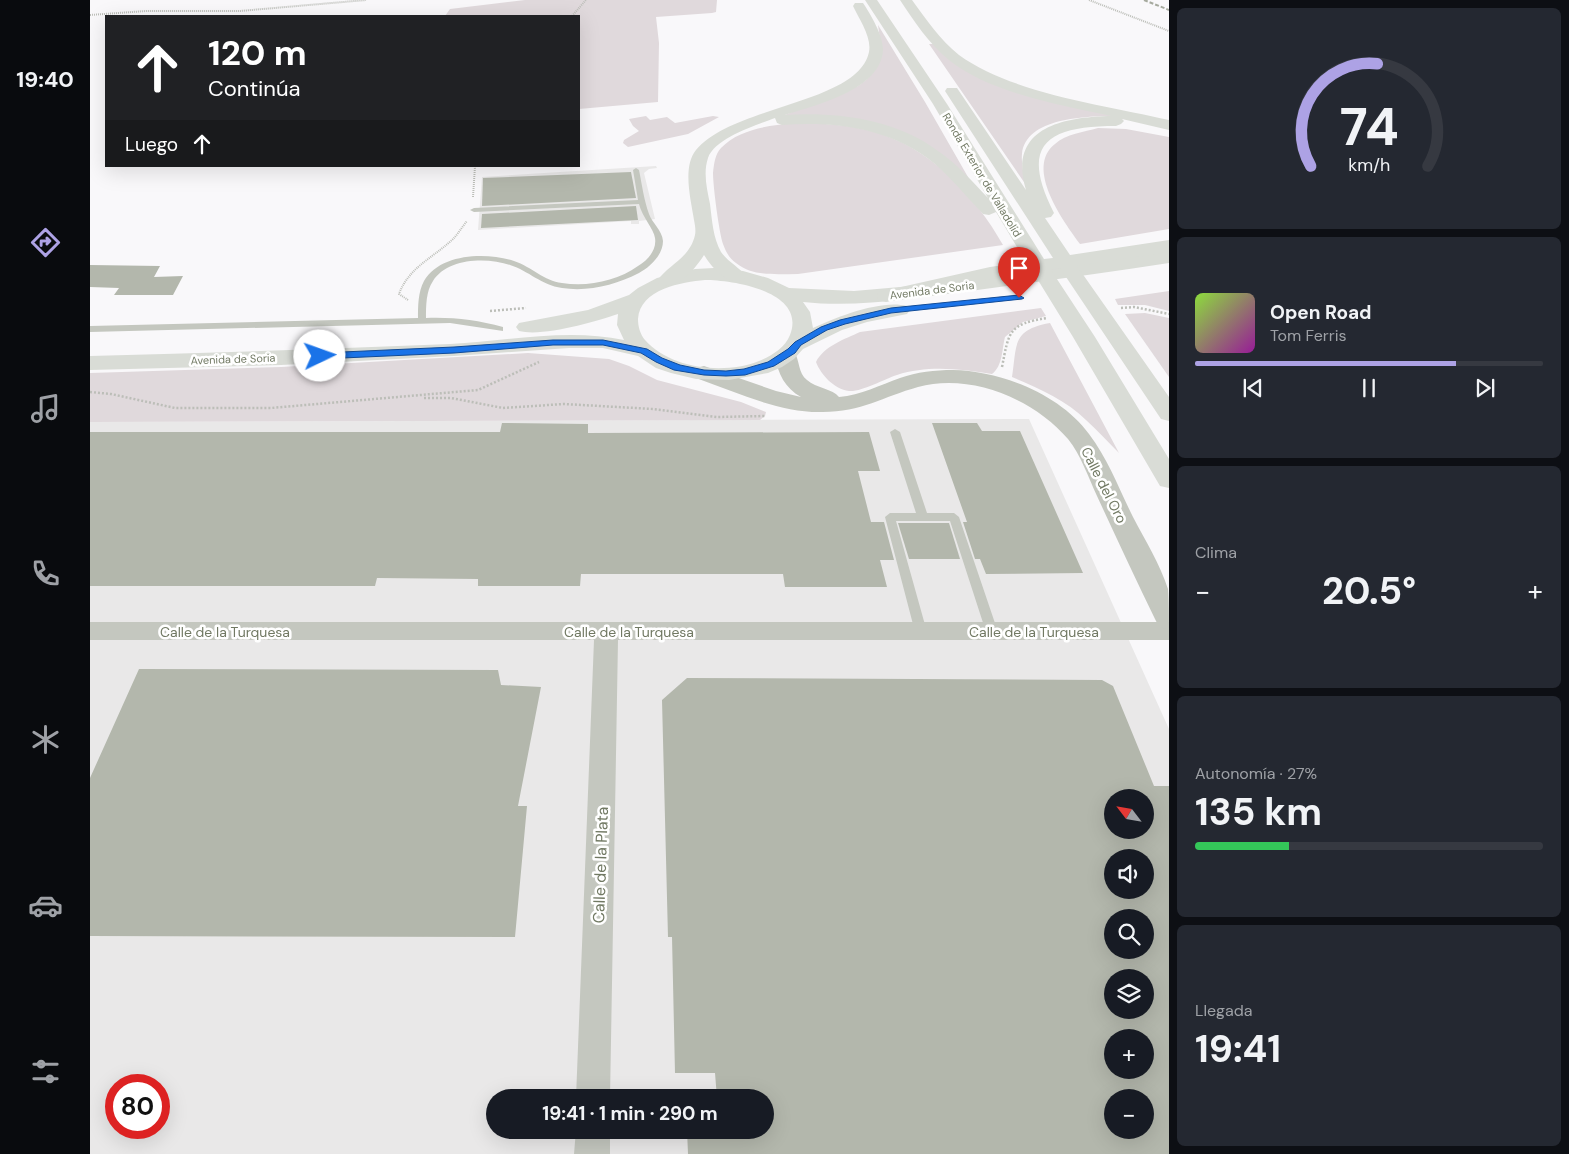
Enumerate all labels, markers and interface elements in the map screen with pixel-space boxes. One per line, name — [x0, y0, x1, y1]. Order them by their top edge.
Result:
text: 120 m — [208, 30, 307, 76]
icon: ahead — [125, 35, 190, 100]
text: 19:40 — [16, 65, 74, 94]
text: Continúa — [208, 74, 301, 103]
text: 74 — [1340, 93, 1398, 161]
street label: Ronda Exterior de Valladolid — [939, 110, 1025, 240]
icon: ahead — [188, 130, 216, 158]
text: Luego — [125, 132, 178, 157]
text: km/h — [1348, 153, 1390, 177]
icon: directions — [28, 225, 63, 260]
pin — [998, 247, 1040, 298]
icon: arrive — [1005, 254, 1033, 282]
street label: Avenida de Soria — [889, 278, 975, 302]
text: Open Road — [1270, 300, 1372, 325]
text: Tom Ferris — [1270, 325, 1347, 346]
position arrow — [293, 329, 345, 381]
street label: Avenida de Soria — [190, 351, 276, 367]
icon: previous — [1239, 374, 1267, 402]
icon: pause — [1355, 374, 1383, 402]
icon: next — [1471, 374, 1499, 402]
icon: music — [28, 391, 63, 426]
street label: Calle del Oro — [1077, 444, 1131, 526]
text: Clima — [1195, 542, 1237, 563]
icon: phone — [28, 556, 63, 591]
text: 20.5° — [1322, 566, 1416, 616]
text: − — [1195, 573, 1210, 610]
text: + — [1528, 573, 1543, 610]
street label: Calle de la Turquesa — [160, 623, 290, 641]
street label: Calle de la Turquesa — [564, 623, 694, 641]
street label: Calle de la Turquesa — [969, 623, 1099, 641]
icon: climate — [28, 722, 63, 757]
text: Autonomía · 27% — [1195, 763, 1317, 784]
text: 135 km — [1195, 787, 1322, 837]
north arrow — [1104, 789, 1154, 839]
map controls — [1104, 789, 1154, 1139]
street label: Calle de la Plata — [588, 806, 613, 924]
button: sound — [1104, 849, 1154, 899]
icon: car — [28, 888, 63, 923]
button: search — [1104, 909, 1154, 959]
button: layers — [1104, 969, 1154, 1019]
text: Llegada — [1195, 1000, 1252, 1021]
text: 19:41 — [1195, 1024, 1281, 1074]
button: + — [1104, 1029, 1154, 1079]
icon: filters — [28, 1054, 63, 1089]
speed limit sign: 80 — [105, 1074, 170, 1139]
button: − — [1104, 1089, 1154, 1139]
text: 19:41 · 1 min · 290 m — [542, 1101, 718, 1126]

